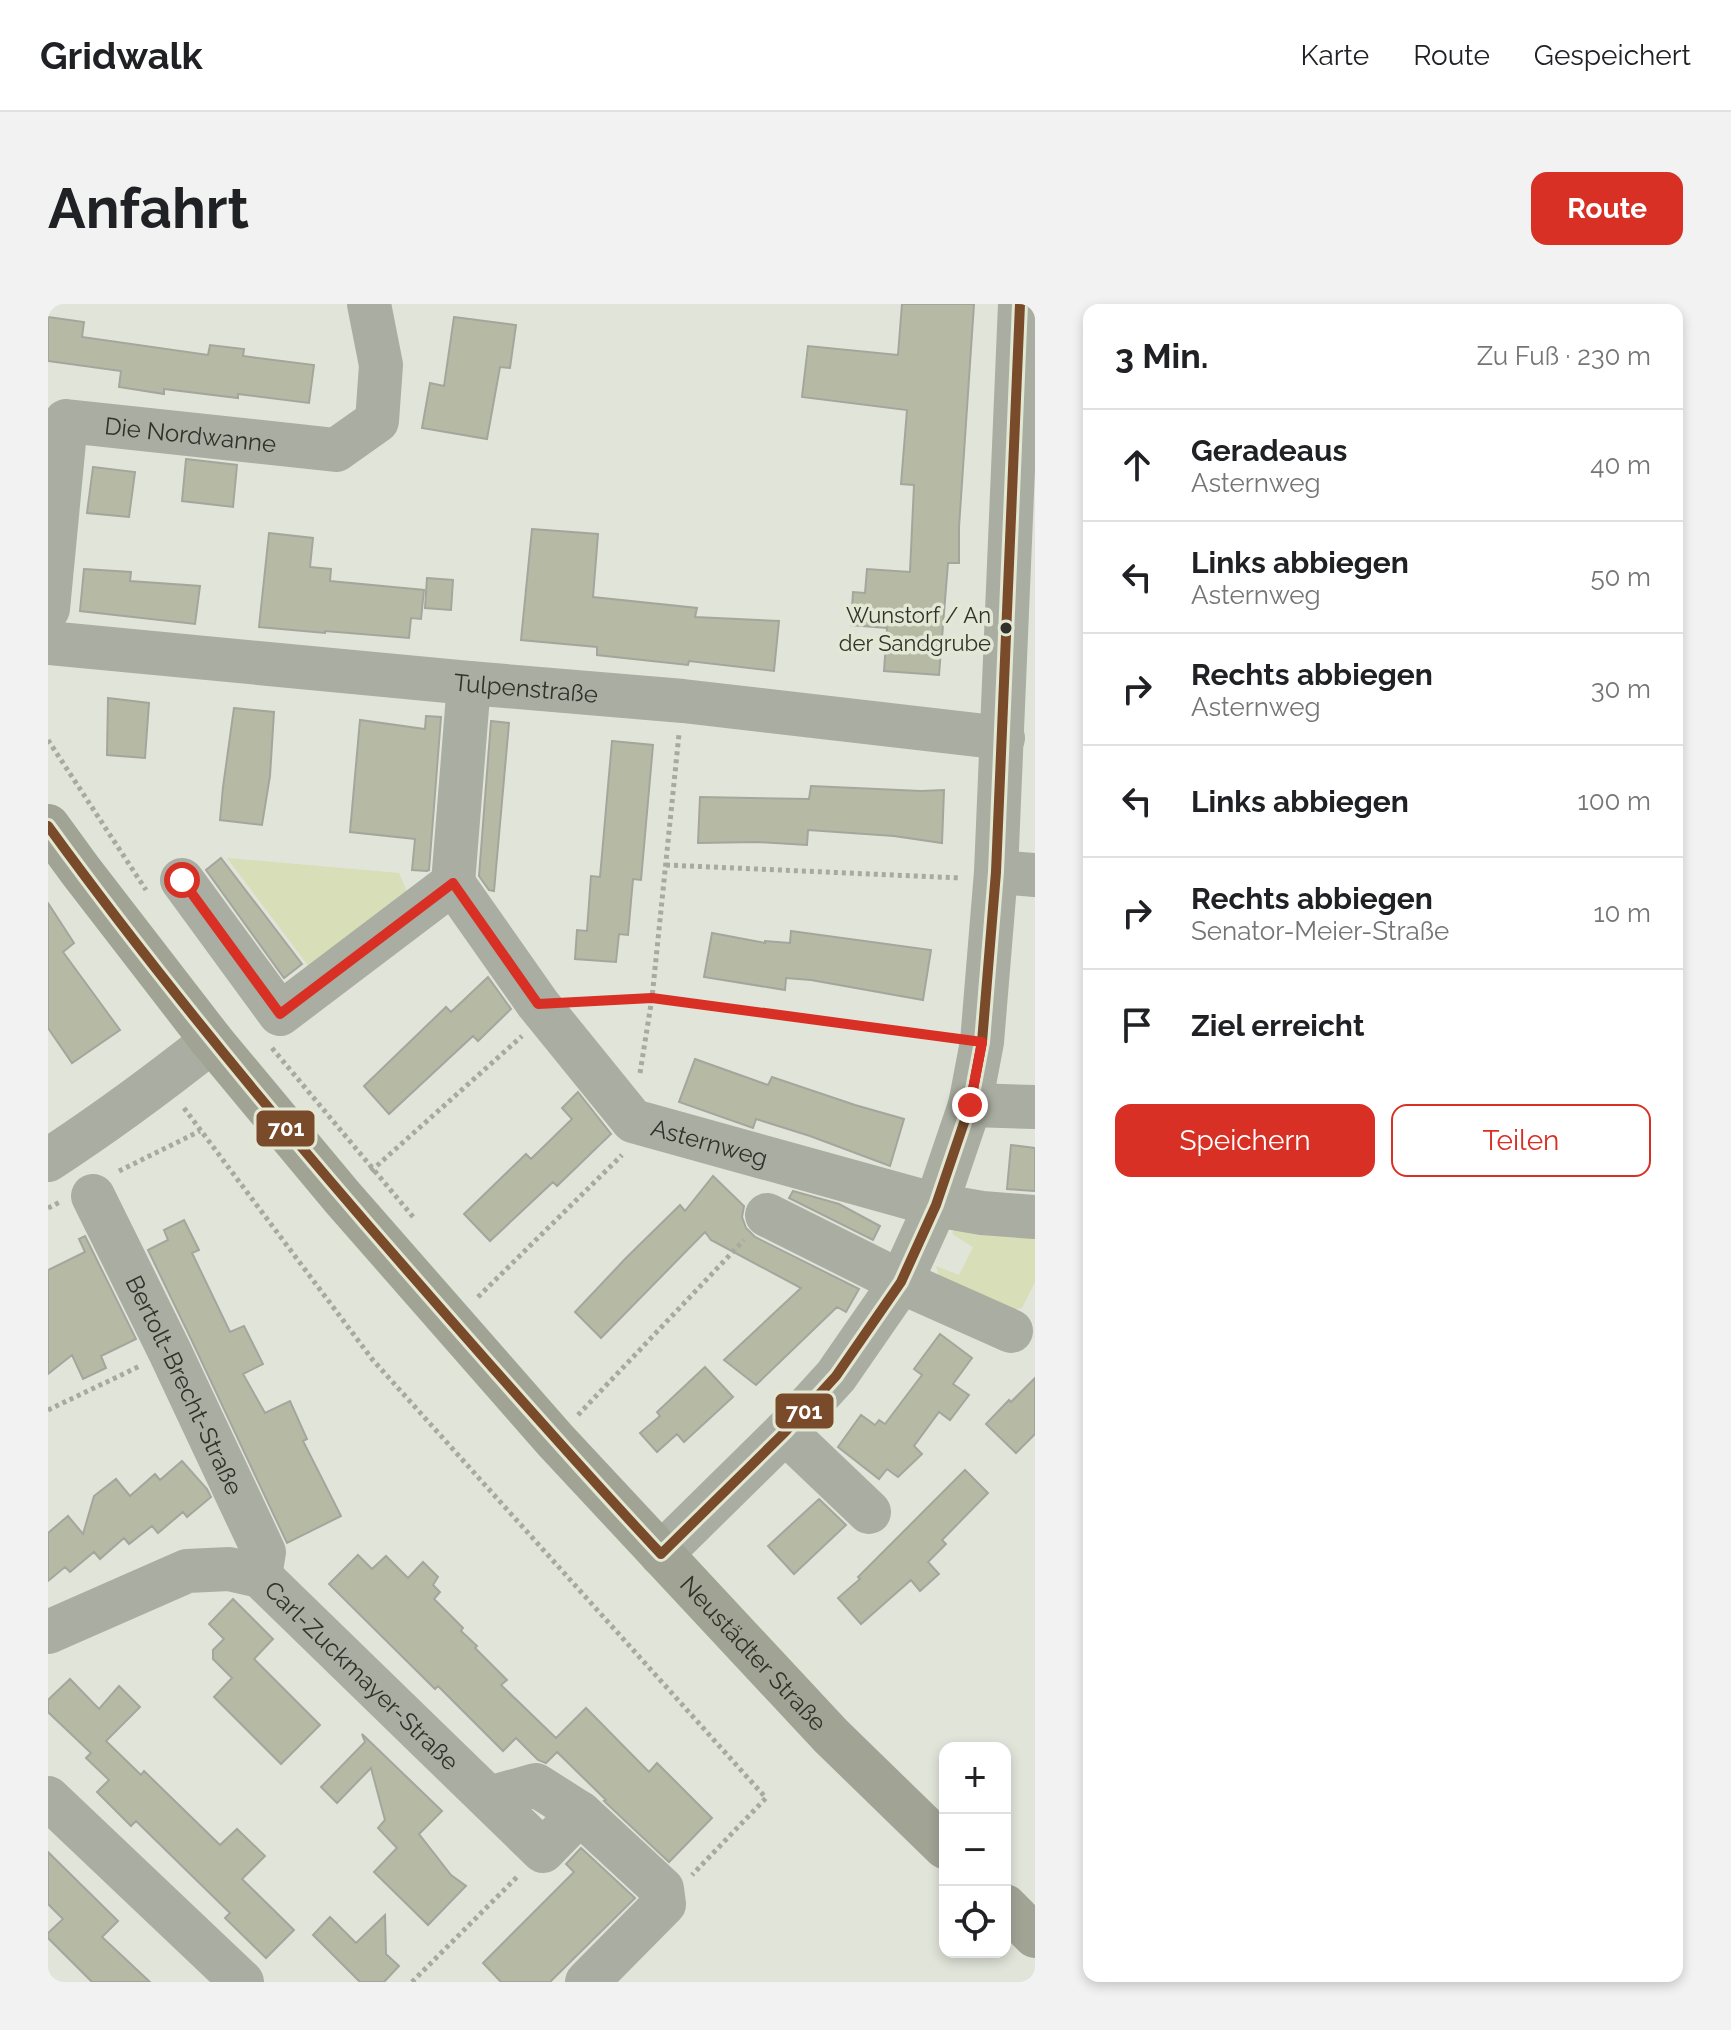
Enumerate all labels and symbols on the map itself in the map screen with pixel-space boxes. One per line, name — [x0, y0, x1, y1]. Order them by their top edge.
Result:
street label: Die Nordwanne — [103, 411, 278, 458]
place label: Wunstorf / An der Sandgrube — [839, 602, 991, 656]
marker: Wunstorf / An der Sandgrube — [998, 620, 1014, 636]
street label: Tulpenstraße — [452, 667, 599, 708]
route start — [164, 862, 200, 898]
route end — [952, 1087, 988, 1123]
line badge: 701 — [255, 1109, 316, 1148]
street label: Asternweg — [648, 1112, 771, 1172]
text: 701 — [268, 1115, 304, 1141]
street label: Bertolt-Brecht-Straße — [120, 1270, 249, 1499]
line badge: 701 — [774, 1392, 835, 1430]
text: 701 — [786, 1398, 822, 1424]
street label: Neustädter Straße — [674, 1570, 833, 1737]
street label: Carl-Zuckmayer-Straße — [259, 1574, 465, 1776]

